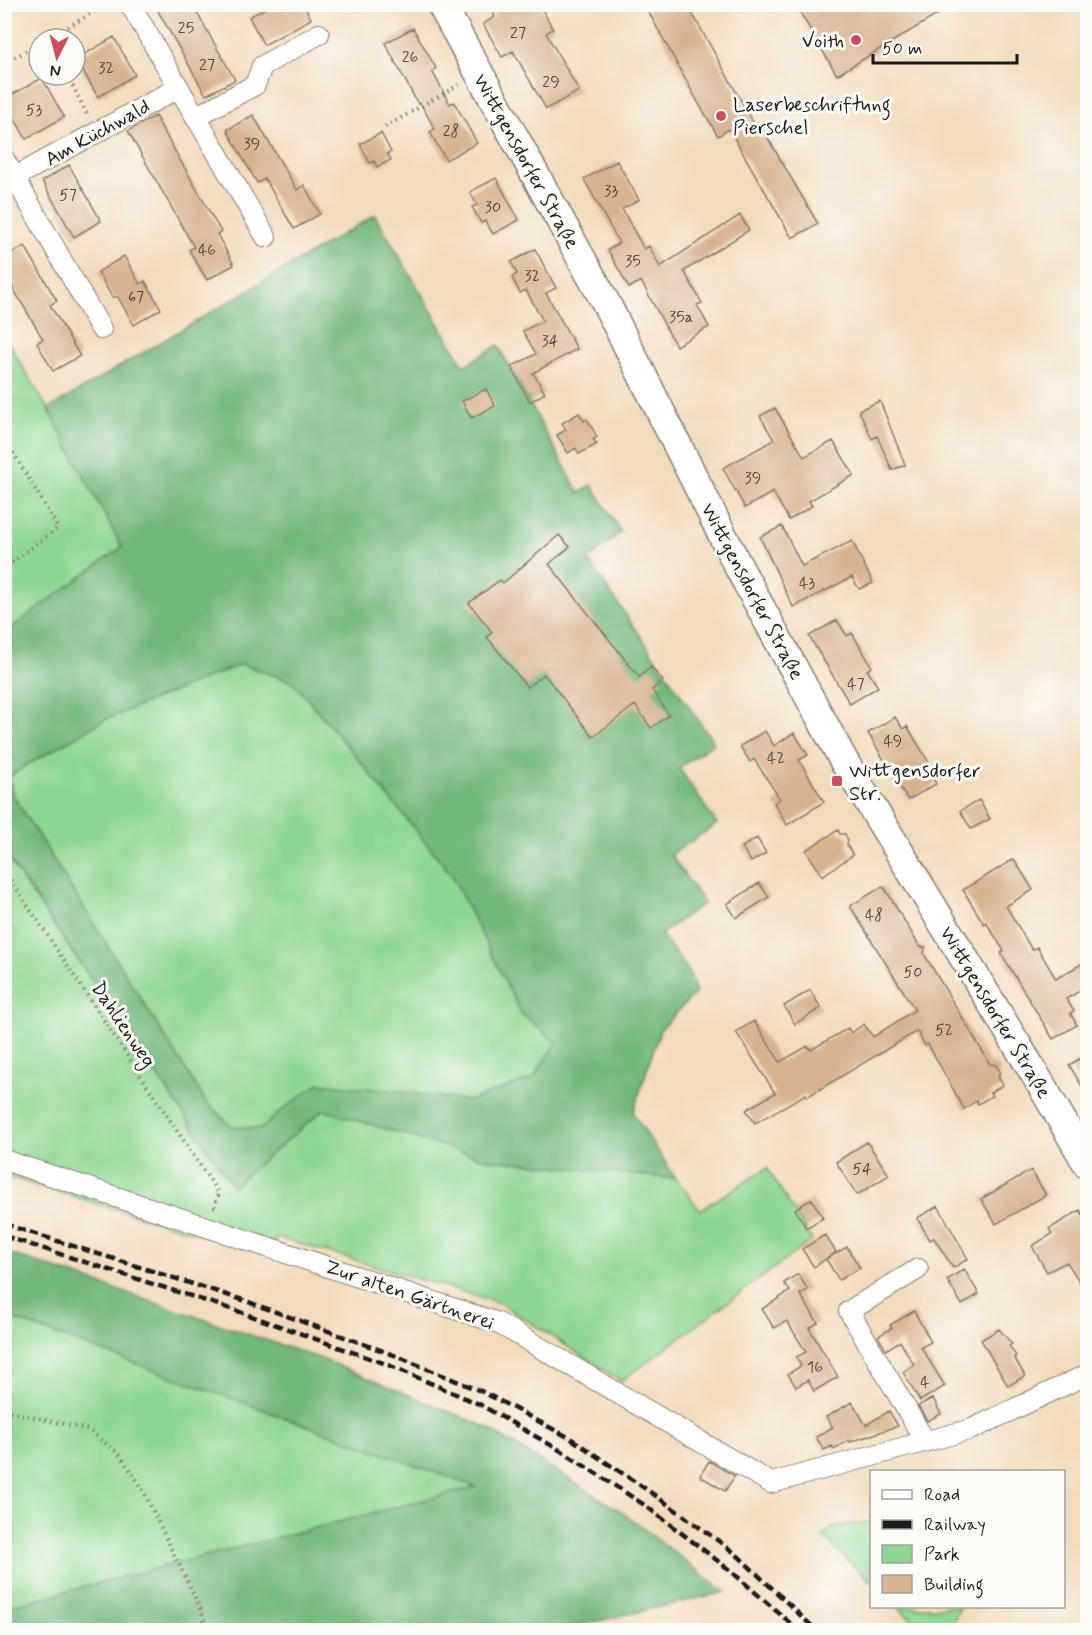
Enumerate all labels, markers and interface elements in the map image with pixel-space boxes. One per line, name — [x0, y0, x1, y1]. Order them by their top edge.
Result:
house number: 25 — [178, 18, 194, 39]
house number: 27 — [510, 23, 526, 44]
north arrow — [27, 27, 87, 87]
scale bar — [873, 27, 1017, 65]
place label: Voith — [802, 28, 844, 55]
marker: Voith — [849, 33, 863, 47]
text: 50 m — [882, 37, 922, 61]
house number: 26 — [402, 47, 418, 68]
house number: 27 — [199, 55, 215, 76]
house number: 32 — [98, 58, 114, 79]
text: N — [49, 59, 62, 81]
street label: Wittgensdorfer Straße — [466, 69, 585, 254]
house number: 29 — [542, 72, 560, 93]
place label: Laserbeschriftung Pierschel — [733, 92, 891, 142]
street label: Am Küchwald — [40, 93, 155, 173]
house number: 53 — [26, 100, 42, 121]
marker: Laserbeschriftung Pierschel — [714, 109, 728, 123]
house number: 28 — [443, 121, 459, 142]
house number: 39 — [244, 134, 260, 155]
house number: 33 — [604, 181, 618, 202]
house number: 57 — [59, 185, 77, 206]
house number: 30 — [485, 197, 501, 218]
house number: 46 — [198, 240, 216, 261]
house number: 35 — [625, 251, 641, 272]
house number: 32 — [524, 266, 540, 287]
house number: 67 — [128, 287, 144, 308]
house number: 35a — [669, 307, 693, 328]
house number: 34 — [542, 331, 559, 352]
house number: 39 — [745, 468, 761, 489]
street label: Wittgensdorfer Straße — [694, 499, 810, 685]
house number: 43 — [799, 573, 815, 594]
house number: 47 — [847, 674, 865, 695]
house number: 49 — [884, 731, 902, 752]
house number: 42 — [767, 748, 785, 769]
place label: Wittgensdorfer Str. — [849, 758, 981, 808]
marker: Wittgensdorfer Str. — [830, 774, 844, 788]
house number: 48 — [865, 905, 883, 926]
street label: Wittgensdorfer Straße — [933, 922, 1057, 1104]
house number: 50 — [904, 962, 922, 983]
street label: Dahlienweg — [83, 976, 161, 1074]
house number: 52 — [935, 1020, 953, 1041]
house number: 54 — [852, 1159, 872, 1180]
street label: Zur alten Gärtnerei — [321, 1254, 498, 1337]
house number: 16 — [807, 1357, 823, 1378]
house number: 4 — [920, 1372, 930, 1393]
legend — [870, 1470, 1065, 1608]
text: Road — [924, 1483, 960, 1507]
text: Railway — [924, 1513, 986, 1537]
text: Park — [924, 1543, 960, 1567]
text: Building — [924, 1573, 984, 1599]

